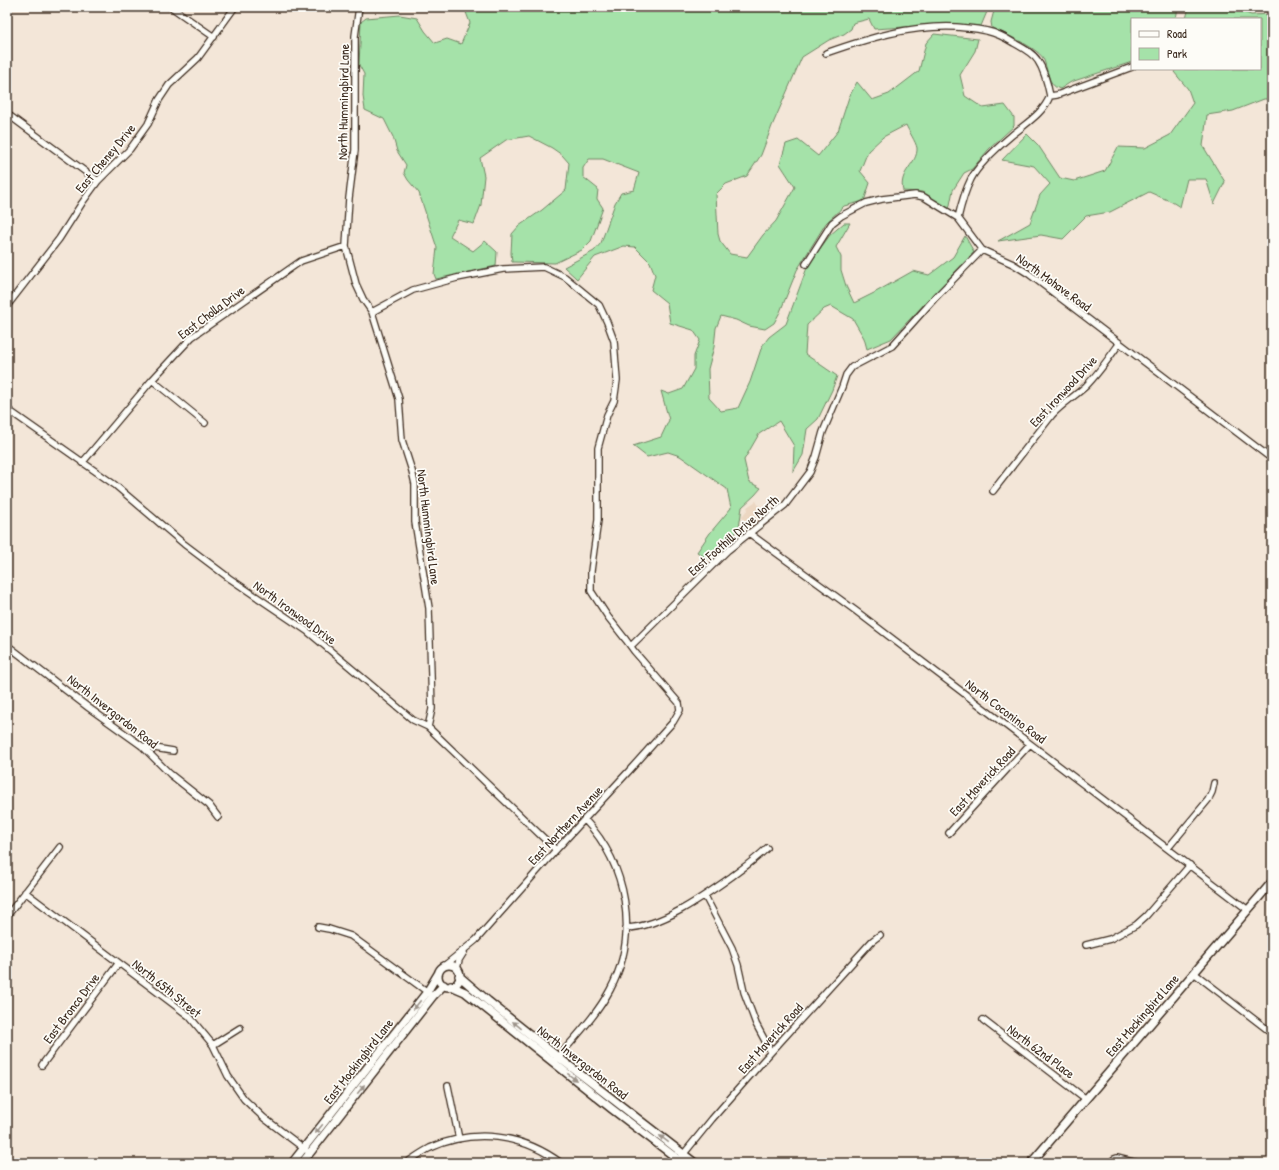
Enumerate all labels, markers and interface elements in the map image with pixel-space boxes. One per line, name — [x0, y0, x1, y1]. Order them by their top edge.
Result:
legend — [1131, 18, 1261, 70]
text: Road — [1167, 25, 1187, 42]
street label: North Hummingbird Lane — [333, 44, 353, 160]
text: Park — [1167, 45, 1187, 62]
street label: East Cheney Drive — [71, 120, 139, 196]
street label: North Mohave Road — [1013, 249, 1095, 315]
street label: East Cholla Drive — [174, 281, 248, 343]
street label: East Ironwood Drive — [1025, 351, 1101, 431]
street label: North Hummingbird Lane — [413, 468, 445, 586]
street label: East Foothill Drive North — [684, 490, 783, 579]
street label: North Ironwood Drive — [250, 576, 340, 648]
street label: North Invergordon Road — [64, 670, 162, 752]
street label: North Coconino Road — [962, 675, 1050, 747]
street label: East Maverick Road — [945, 742, 1019, 820]
street label: East Northern Avenue — [523, 781, 607, 869]
street label: North 65th Street — [129, 955, 206, 1022]
street label: East Bronco Drive — [39, 969, 103, 1047]
street label: East Mockingbird Lane — [1101, 970, 1183, 1060]
one-way arrow — [413, 999, 422, 1010]
street label: East Maverick Road — [733, 999, 807, 1077]
street label: East Mockingbird Lane — [319, 1015, 397, 1107]
one-way arrow — [512, 1020, 523, 1029]
street label: North 62nd Place — [1004, 1020, 1078, 1082]
street label: North Invergordon Road — [534, 1021, 632, 1103]
one-way arrow — [566, 1072, 577, 1081]
one-way arrow — [356, 1083, 365, 1094]
one-way arrow — [315, 1123, 324, 1134]
one-way arrow — [658, 1135, 669, 1144]

